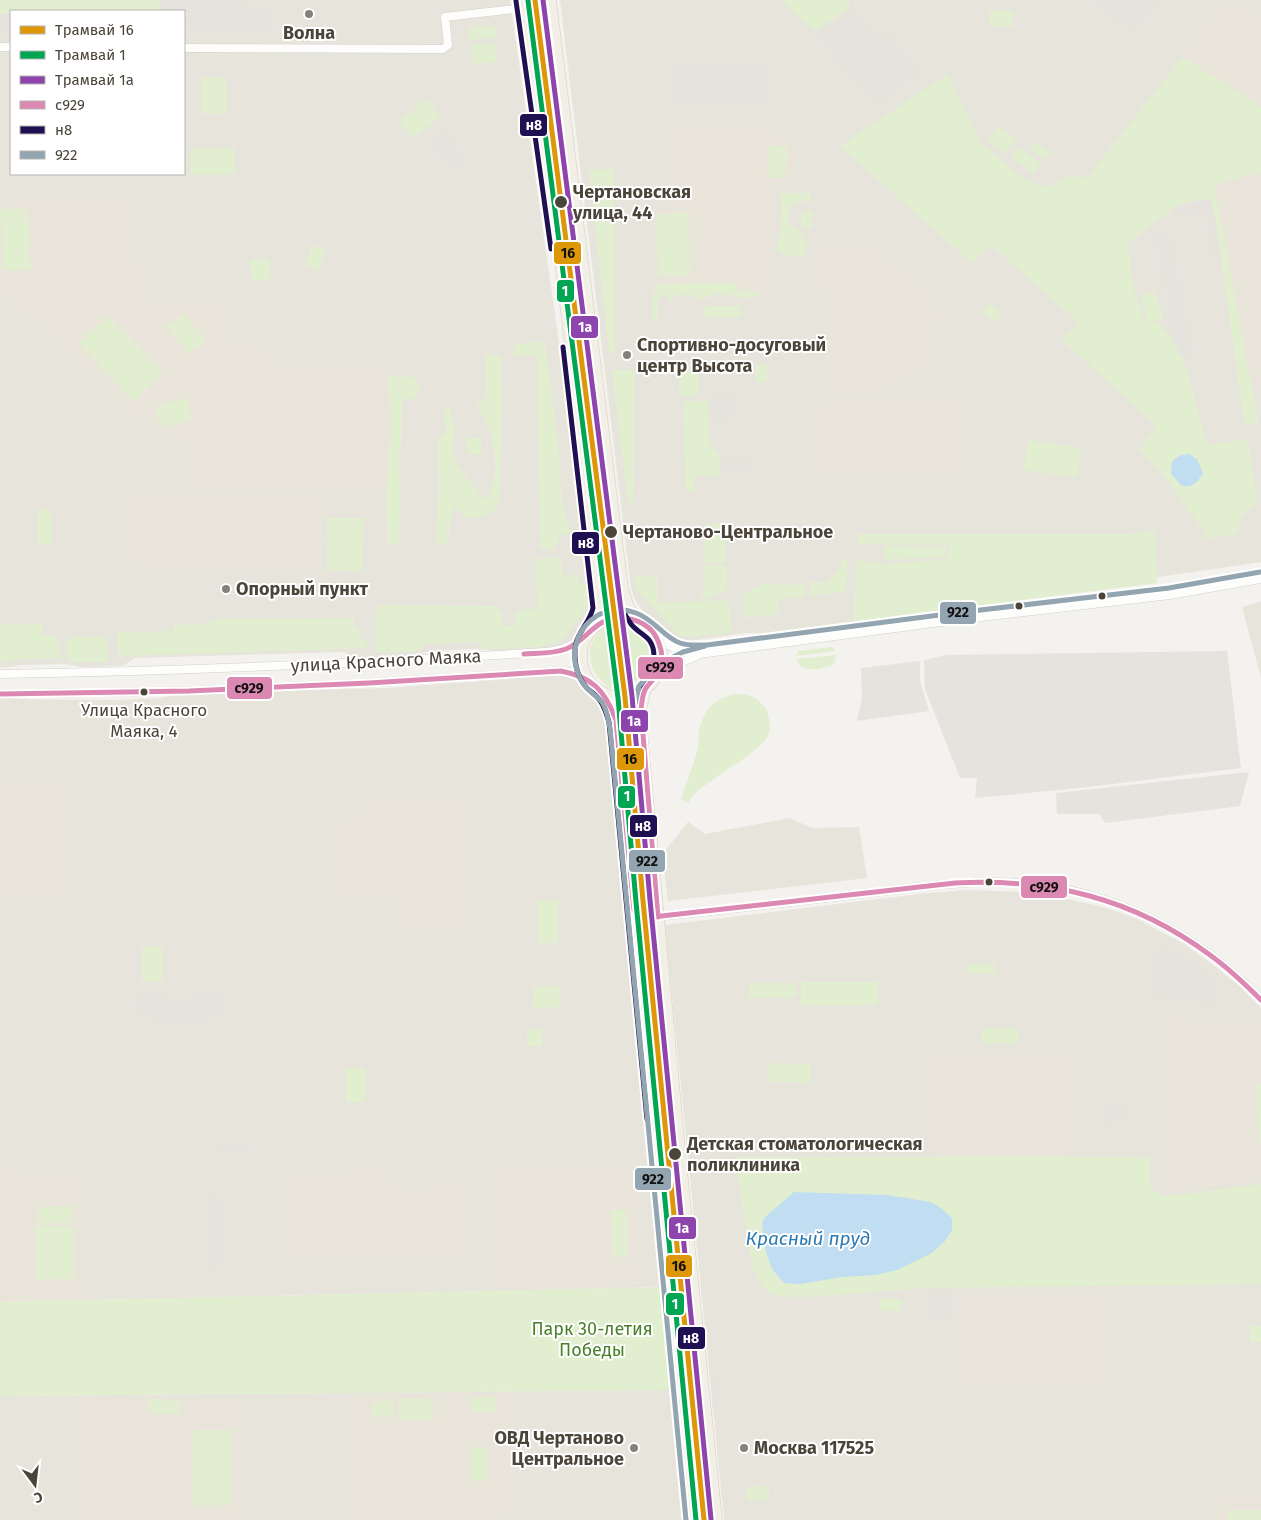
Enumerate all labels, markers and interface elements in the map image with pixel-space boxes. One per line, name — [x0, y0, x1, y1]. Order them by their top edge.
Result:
marker: Волна — [303, 8, 315, 20]
legend — [10, 10, 185, 175]
text: Трамвай 16 — [55, 21, 134, 39]
place label: Волна — [283, 22, 335, 44]
text: Трамвай 1 — [55, 46, 126, 64]
text: Трамвай 1а — [55, 71, 134, 89]
text: с929 — [55, 96, 85, 114]
line badge: н8 — [519, 113, 548, 137]
text: н8 — [526, 117, 542, 134]
text: н8 — [55, 121, 72, 139]
text: 922 — [55, 146, 77, 164]
place label: Чертановская улица, 44 — [572, 181, 691, 224]
marker: Чертановская улица, 44 — [553, 194, 569, 210]
line badge: 16 — [553, 241, 582, 265]
text: 16 — [561, 245, 575, 262]
line badge: 1 — [556, 279, 575, 303]
text: 1 — [562, 283, 568, 300]
line badge: 1а — [570, 315, 599, 339]
text: 1а — [578, 319, 592, 336]
place label: Спортивно-досуговый центр Высота — [637, 334, 826, 377]
marker: Спортивно-досуговый центр Высота — [621, 349, 633, 361]
place label: Чертаново-Центральное — [623, 521, 833, 543]
marker: Чертаново-Центральное — [603, 524, 619, 540]
line badge: н8 — [571, 531, 600, 555]
text: н8 — [578, 535, 594, 552]
place label: Опорный пункт — [236, 578, 369, 600]
marker: Опорный пункт — [220, 583, 232, 595]
unlabelled marker — [1097, 591, 1107, 601]
line badge: 922 — [939, 601, 977, 625]
unlabelled marker — [1014, 601, 1024, 611]
text: 922 — [947, 604, 969, 621]
street label: улица Красного Маяка — [290, 645, 482, 677]
line badge: с929 — [637, 656, 684, 680]
text: с929 — [645, 659, 675, 676]
line badge: с929 — [226, 676, 273, 700]
text: с929 — [234, 680, 264, 697]
marker: Улица Красного Маяка, 4 — [139, 687, 149, 697]
place label: Улица Красного Маяка, 4 — [81, 700, 207, 742]
line badge: 1а — [620, 709, 649, 733]
text: 1а — [627, 713, 641, 730]
line badge: 16 — [616, 747, 645, 771]
text: 16 — [623, 751, 637, 768]
line badge: 1 — [617, 785, 636, 809]
text: 1 — [624, 788, 630, 805]
line badge: н8 — [629, 814, 658, 838]
text: н8 — [635, 818, 651, 835]
line badge: 922 — [628, 849, 666, 873]
text: 922 — [636, 853, 658, 870]
line badge: с929 — [1020, 875, 1068, 899]
unlabelled marker — [984, 877, 994, 887]
text: с929 — [1029, 879, 1059, 896]
place label: Детская стоматологическая поликлиника — [686, 1133, 923, 1176]
marker: Детская стоматологическая поликлиника — [667, 1146, 683, 1162]
line badge: 922 — [634, 1167, 672, 1191]
text: 922 — [642, 1171, 664, 1188]
line badge: 1а — [668, 1216, 697, 1240]
text: 1а — [675, 1220, 689, 1237]
water label: Красный пруд — [746, 1227, 870, 1250]
line badge: 16 — [665, 1254, 693, 1278]
text: 16 — [672, 1258, 686, 1275]
line badge: 1 — [665, 1292, 685, 1316]
text: 1 — [672, 1296, 678, 1313]
park label: Парк 30-летия Победы — [531, 1318, 653, 1361]
line badge: н8 — [677, 1326, 706, 1350]
text: н8 — [683, 1330, 699, 1347]
place label: ОВД Чертаново Центральное — [494, 1427, 624, 1470]
place label: Москва 117525 — [754, 1437, 874, 1459]
marker: ОВД Чертаново Центральное — [628, 1442, 640, 1454]
marker: Москва 117525 — [738, 1442, 750, 1454]
north arrow — [10, 1460, 60, 1510]
text: С — [32, 1488, 44, 1506]

